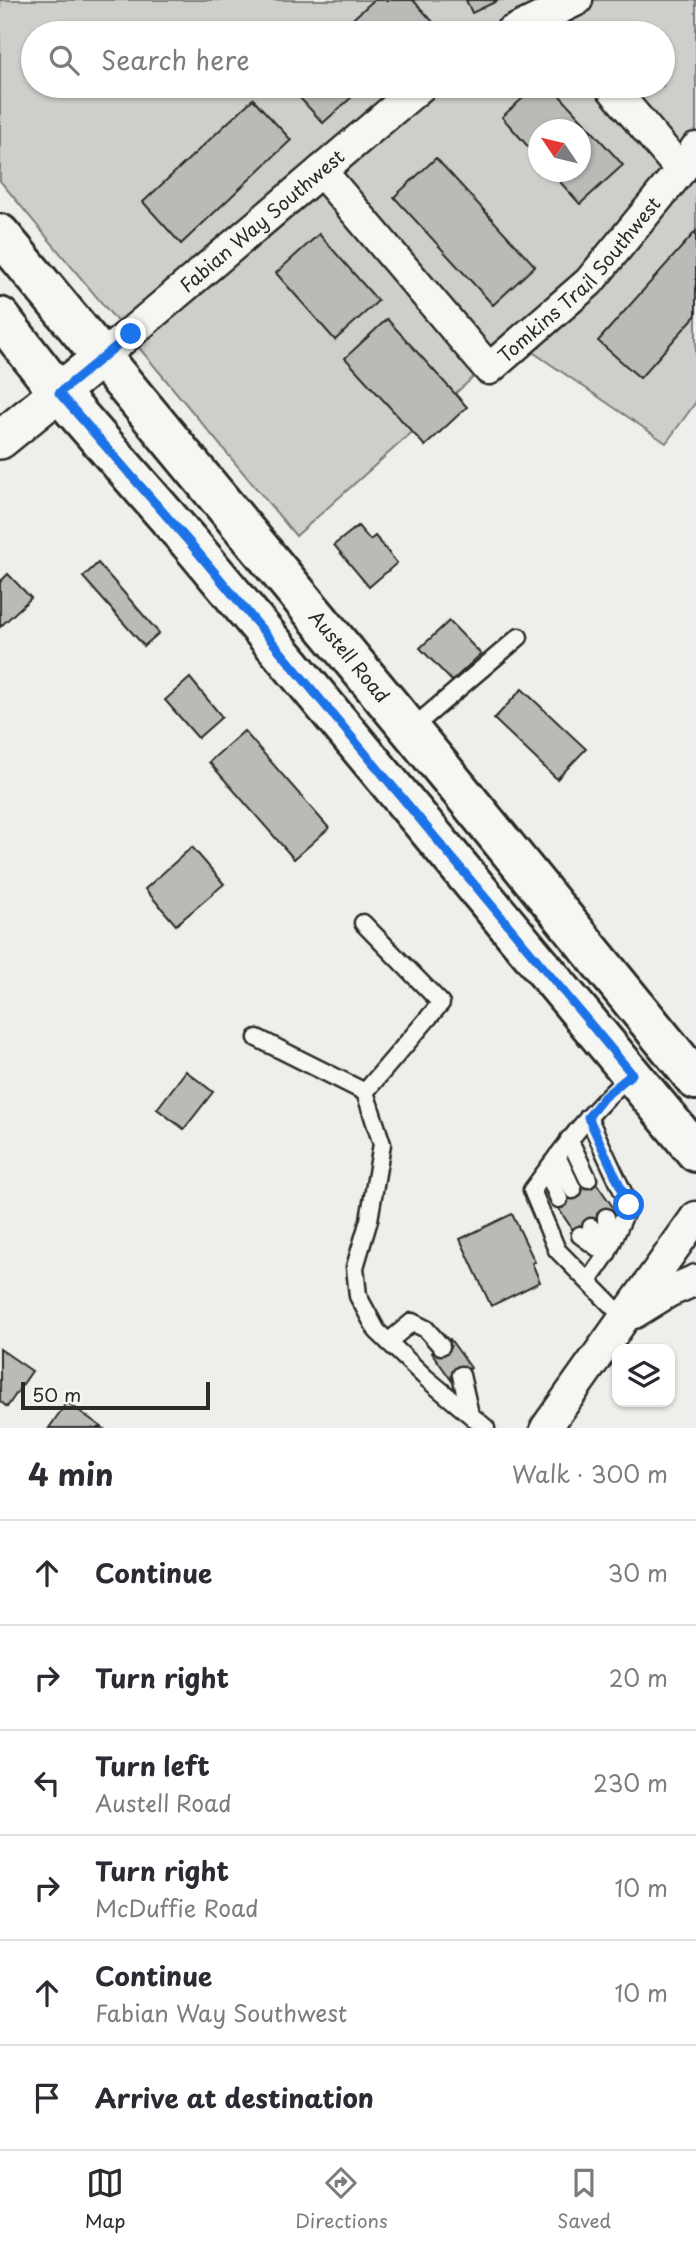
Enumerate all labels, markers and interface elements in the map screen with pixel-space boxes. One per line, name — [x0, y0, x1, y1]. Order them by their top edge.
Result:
search box — [21, 21, 675, 98]
text: Search here — [101, 40, 250, 79]
icon: search — [45, 41, 83, 79]
north arrow — [528, 119, 591, 182]
street label: Fabian Way Southwest — [173, 142, 350, 298]
street label: Tomkins Trail Southwest — [491, 190, 667, 368]
route end — [115, 318, 146, 349]
street label: Austell Road — [303, 603, 397, 708]
route start — [613, 1189, 644, 1220]
map controls — [612, 1344, 675, 1407]
button: layers — [612, 1344, 675, 1407]
scale bar — [21, 1379, 210, 1411]
text: 50 m — [32, 1380, 81, 1408]
text: 4 min — [28, 1451, 114, 1496]
text: Walk · 300 m — [512, 1456, 668, 1491]
text: Continue — [95, 1553, 212, 1592]
icon: ahead — [28, 1554, 66, 1592]
text: 30 m — [607, 1555, 668, 1590]
text: Turn right — [95, 1658, 229, 1697]
icon: right — [28, 1659, 66, 1697]
text: 20 m — [609, 1660, 668, 1695]
text: Turn left — [95, 1746, 210, 1785]
icon: left — [28, 1764, 66, 1802]
text: 230 m — [593, 1765, 668, 1800]
text: Austell Road — [95, 1785, 232, 1820]
text: Turn right — [95, 1851, 229, 1890]
icon: right — [28, 1869, 66, 1907]
text: 10 m — [614, 1870, 668, 1905]
text: McDuffie Road — [95, 1890, 259, 1925]
text: Continue — [95, 1956, 212, 1995]
icon: ahead — [28, 1974, 66, 2012]
text: 10 m — [614, 1975, 668, 2010]
text: Fabian Way Southwest — [95, 1995, 347, 2030]
text: Arrive at destination — [95, 2078, 374, 2117]
icon: arrive — [28, 2079, 66, 2117]
tab: Map — [85, 2164, 125, 2234]
tab: Directions — [295, 2164, 388, 2234]
tab: Saved — [557, 2164, 611, 2234]

